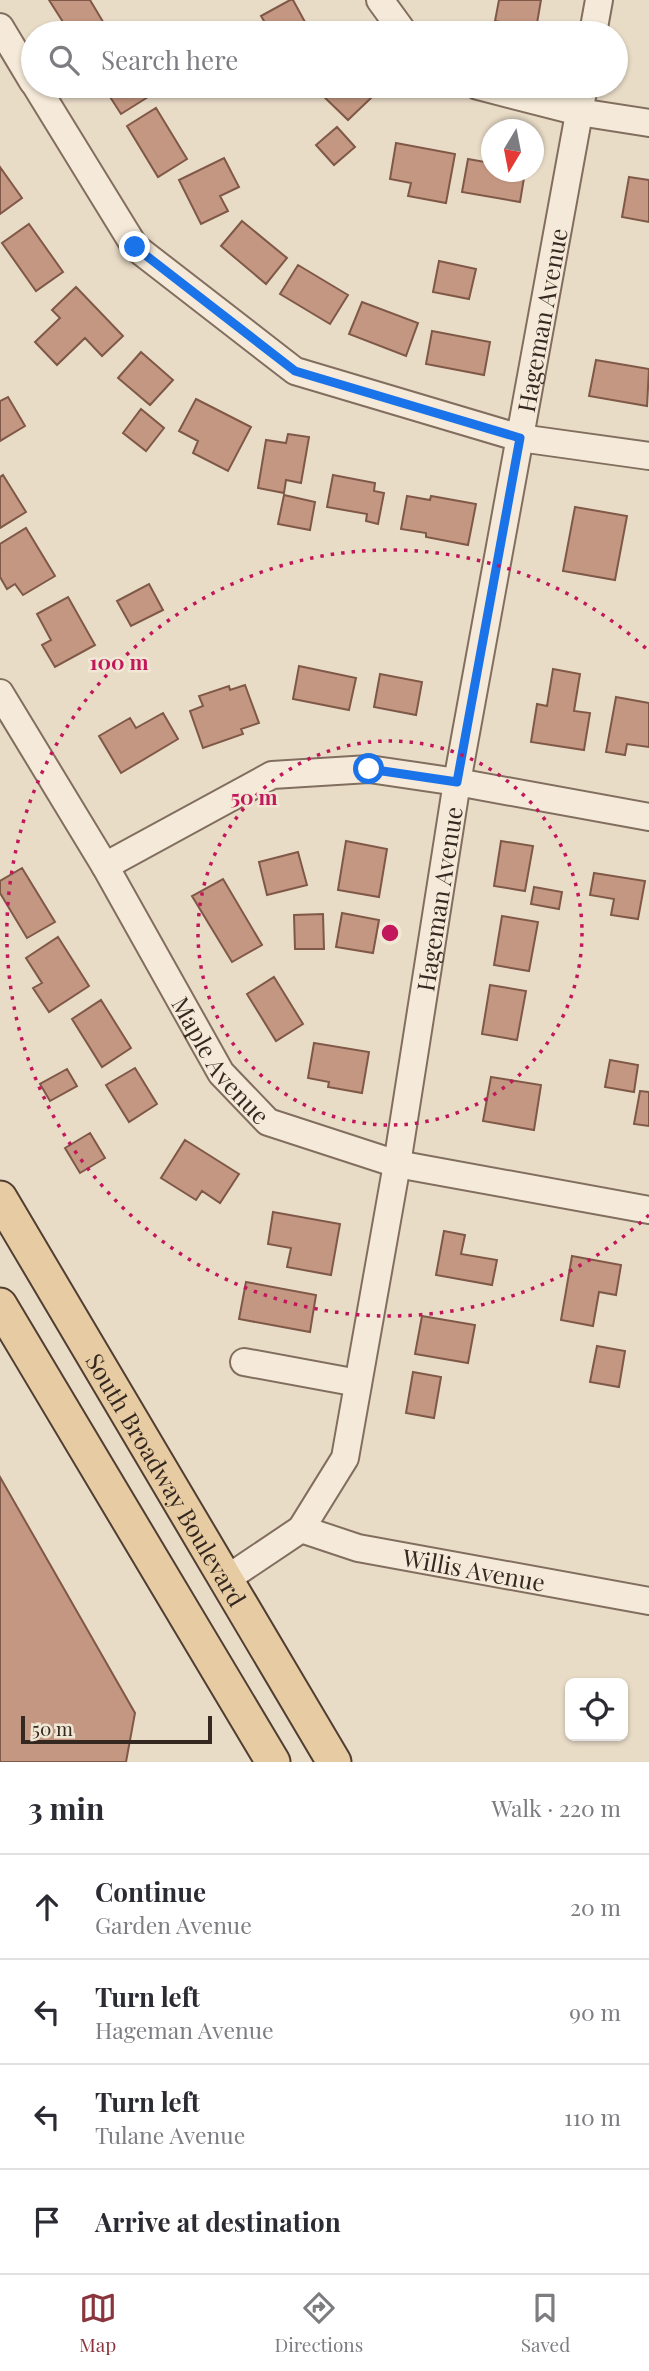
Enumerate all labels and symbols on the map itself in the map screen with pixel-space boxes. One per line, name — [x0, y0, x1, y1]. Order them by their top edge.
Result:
north arrow — [481, 119, 544, 182]
street label: Hageman Avenue — [509, 225, 574, 415]
route end — [119, 231, 150, 262]
text: 100 m — [89, 647, 149, 675]
route start — [353, 753, 384, 784]
text: 50 m — [230, 782, 278, 810]
street label: Hageman Avenue — [408, 804, 469, 994]
centre of rings — [378, 921, 402, 945]
street label: Maple Avenue — [165, 990, 277, 1130]
street label: South Broadway Boulevard — [79, 1347, 254, 1612]
street label: Willis Avenue — [399, 1540, 548, 1598]
scale bar — [21, 1713, 212, 1745]

